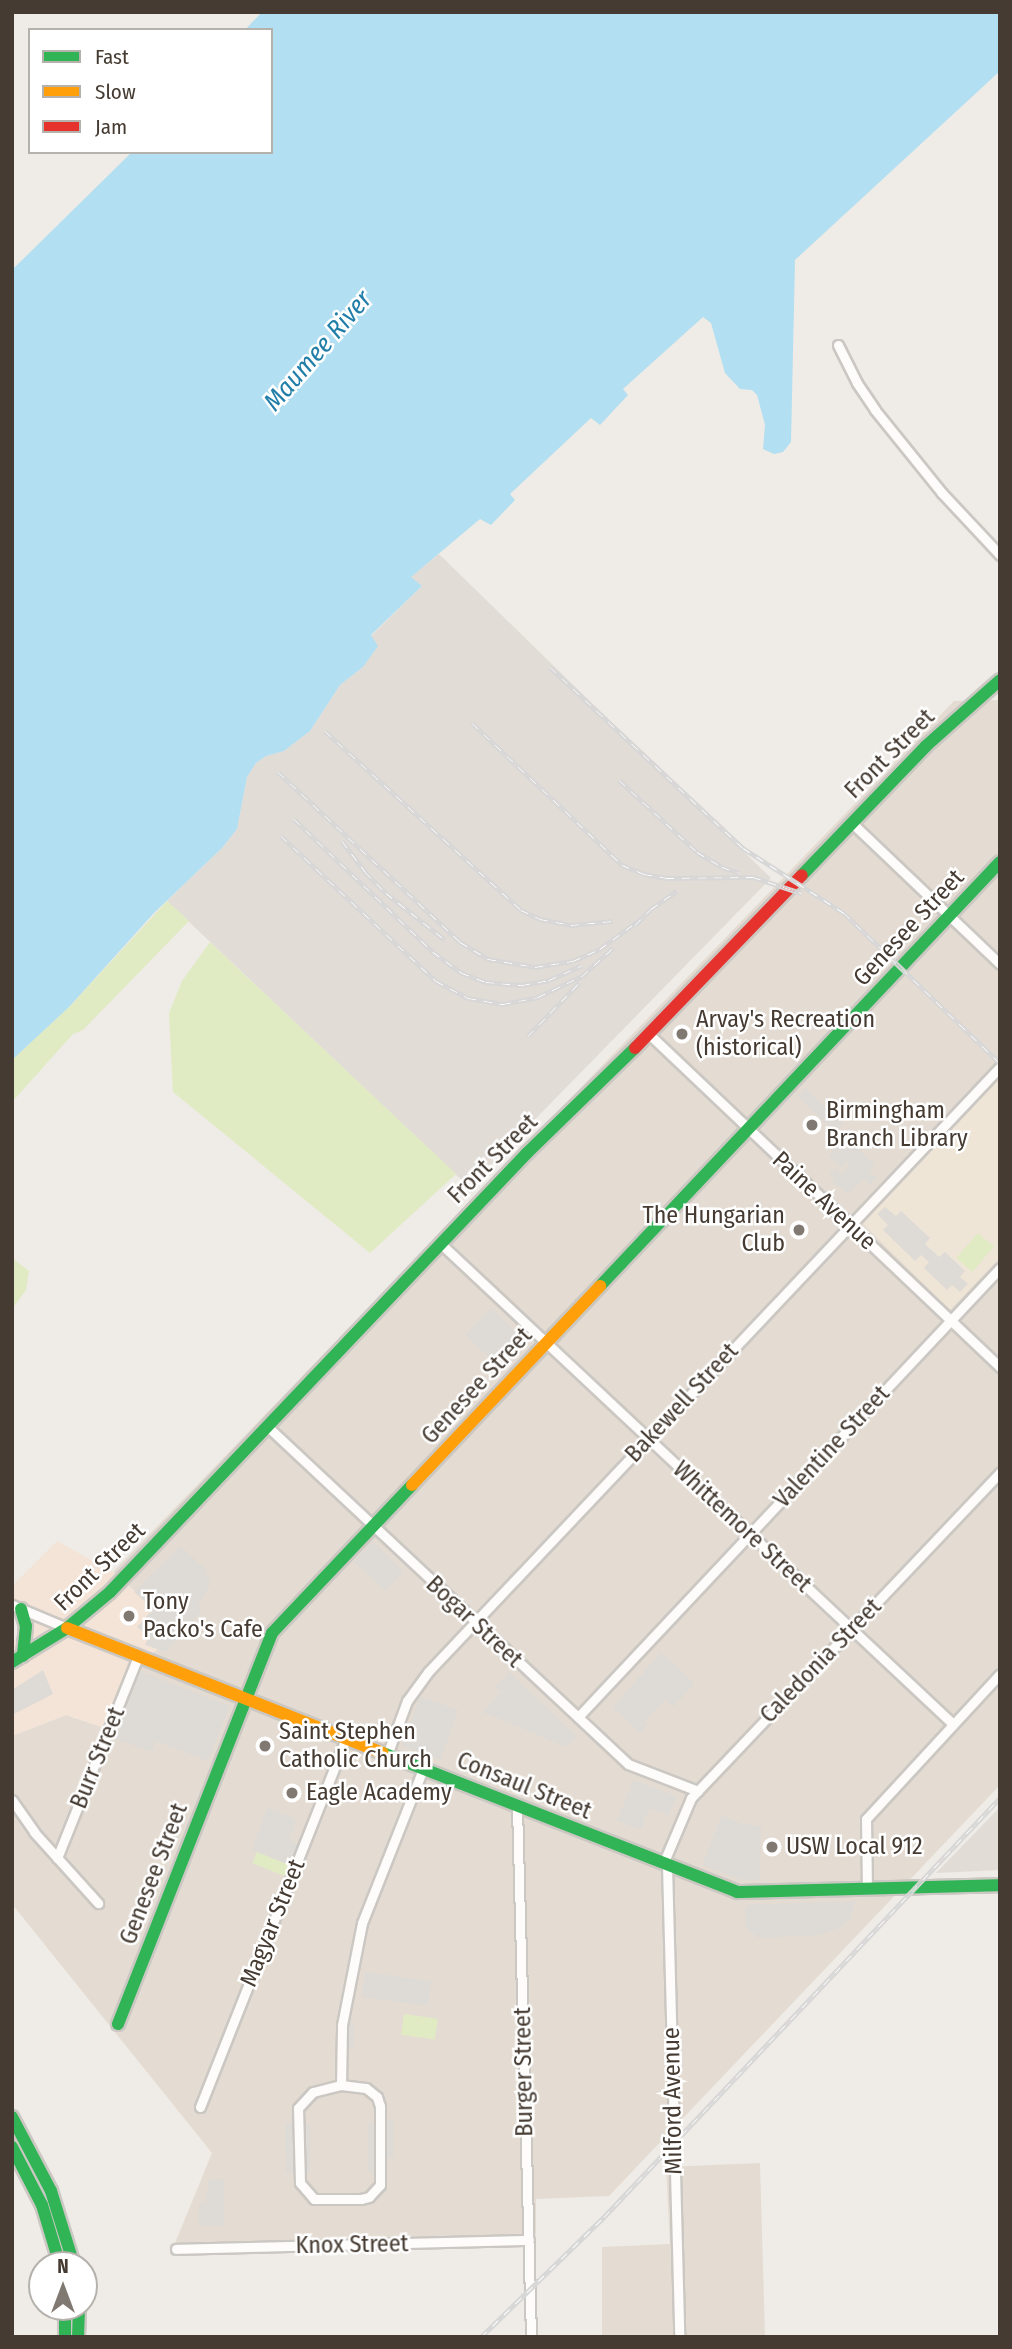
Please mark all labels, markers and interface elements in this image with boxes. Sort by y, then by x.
legend [28,28,273,154]
text: Fast [95,44,129,70]
text: Slow [95,79,136,105]
text: Jam [95,114,127,140]
water label: Maumee River [257,284,379,418]
street label: Front Street [839,703,941,805]
street label: Genesee Street [848,864,970,992]
place label: Arvay's Recreation (historical) [696,1006,875,1062]
marker: Arvay's Recreation (historical) [674,1026,690,1042]
place label: Birmingham Branch Library [826,1097,968,1153]
street label: Front Street [442,1108,544,1210]
marker: Birmingham Branch Library [804,1117,820,1133]
street label: Paine Avenue [766,1146,882,1256]
place label: The Hungarian Club [643,1202,785,1258]
marker: The Hungarian Club [791,1222,807,1238]
street label: Genesee Street [416,1322,538,1450]
street label: Bakewell Street [619,1337,745,1469]
street label: Valentine Street [768,1380,896,1514]
street label: Whittemore Street [667,1455,817,1599]
street label: Front Street [49,1517,151,1617]
street label: Bogar Street [420,1570,528,1674]
place label: Tony Packo's Cafe [143,1588,263,1644]
street label: Caledonia Street [754,1593,888,1729]
marker: Tony Packo's Cafe [121,1608,137,1624]
street label: Burr Street [65,1703,131,1813]
place label: Saint Stephen Catholic Church [279,1718,432,1774]
marker: Saint Stephen Catholic Church [257,1738,273,1754]
street label: Consaul Street [453,1746,595,1826]
place label: Eagle Academy [306,1779,452,1807]
marker: Eagle Academy [284,1785,300,1801]
street label: Genesee Street [114,1799,194,1949]
place label: USW Local 912 [786,1833,923,1861]
marker: USW Local 912 [764,1839,780,1855]
street label: Magyar Street [234,1855,312,1991]
street label: Burger Street [508,2007,540,2137]
street label: Milford Avenue [657,2027,689,2175]
street label: Knox Street [295,2230,409,2260]
north arrow [28,2251,98,2321]
text: N [57,2255,69,2278]

